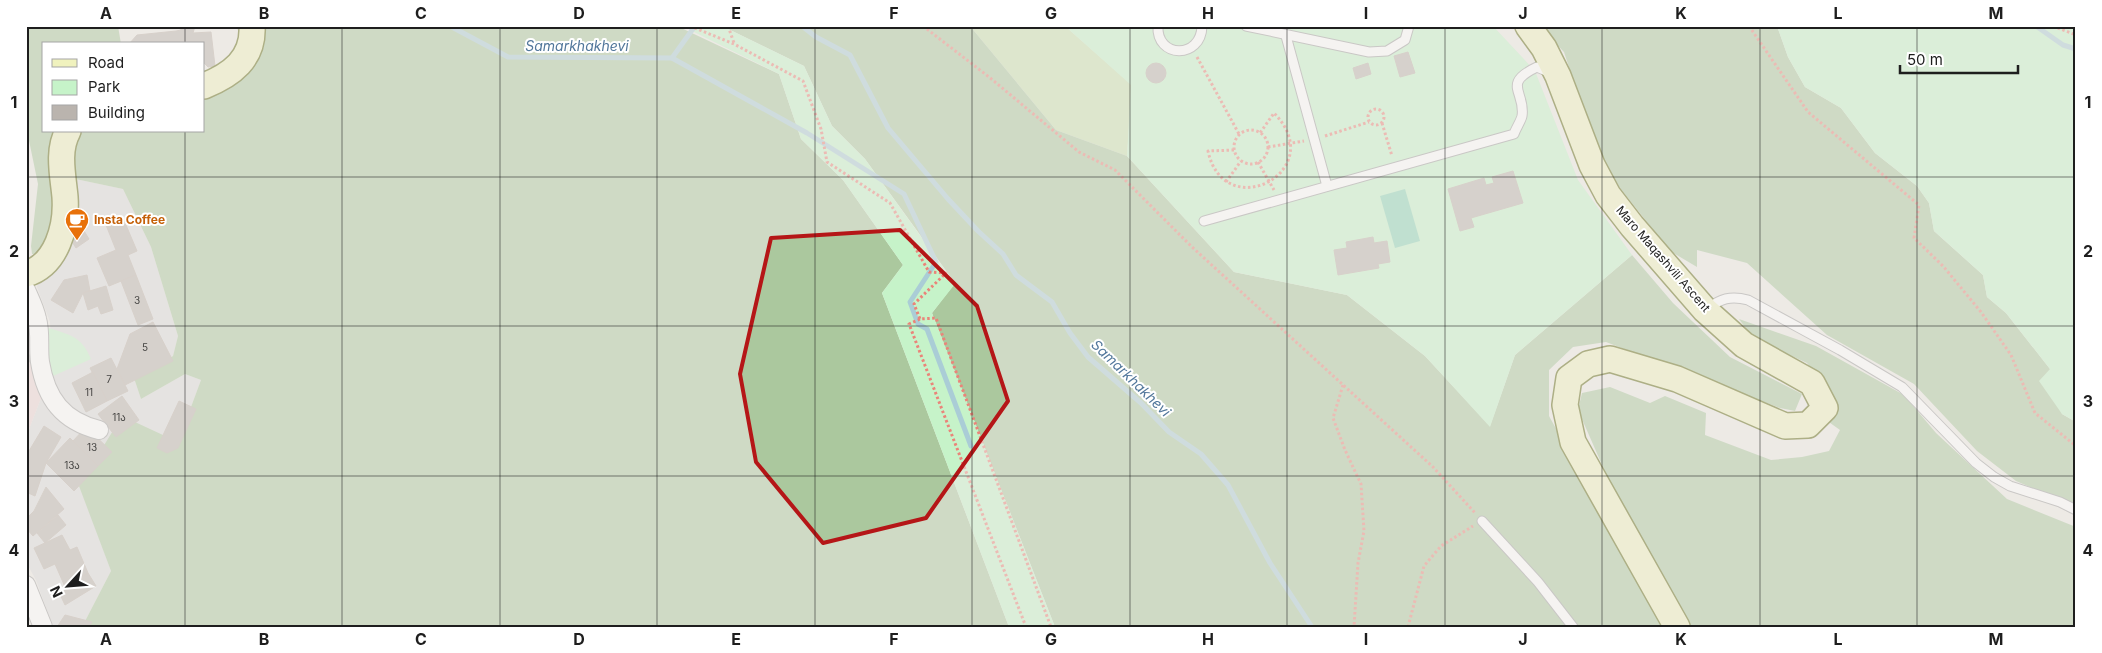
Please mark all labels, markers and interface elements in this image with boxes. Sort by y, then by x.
text: A [100,3,112,23]
text: B [259,3,269,23]
text: C [415,3,427,23]
text: D [573,3,585,23]
text: E [731,3,741,23]
text: F [889,3,899,23]
text: G [1045,3,1057,23]
text: H [1202,3,1214,23]
text: I [1364,3,1368,23]
text: J [1518,3,1528,23]
text: K [1675,3,1687,23]
text: L [1833,3,1843,23]
text: M [1989,3,2003,23]
water label: Samarkhakhevi [525,37,629,54]
legend [42,42,205,132]
scale bar [1900,42,2017,74]
text: 50 m [1907,50,1943,69]
text: Road [88,53,124,72]
text: Park [88,77,121,96]
text: 1 [11,92,17,112]
text: 1 [2085,92,2091,112]
text: Building [88,103,145,122]
street label: Maro Maqashvili Ascent [1613,203,1714,315]
cafe icon: Insta Coffee [64,207,90,241]
place label: Insta Coffee [94,212,165,227]
text: 2 [9,241,19,261]
text: 2 [2083,241,2093,261]
house number: 3 [134,294,140,306]
water label: Samarkhakhevi [1088,336,1175,420]
house number: 5 [142,341,148,353]
house number: 7 [106,373,112,385]
house number: 11 [85,386,93,398]
text: 3 [9,391,19,411]
text: 3 [2083,391,2093,411]
house number: 11ა [112,411,126,423]
house number: 13 [87,441,97,453]
house number: 13ა [64,459,80,471]
text: 4 [9,540,20,560]
text: 4 [2083,540,2094,560]
north arrow [42,560,92,610]
text: N [46,583,66,600]
text: A [100,629,112,649]
text: B [259,629,269,649]
text: C [415,629,427,649]
text: D [573,629,585,649]
text: E [731,629,741,649]
text: F [889,629,899,649]
text: G [1045,629,1057,649]
text: H [1202,629,1214,649]
text: I [1364,629,1368,649]
text: J [1518,629,1528,649]
text: K [1675,629,1687,649]
text: L [1833,629,1843,649]
text: M [1989,629,2003,649]

